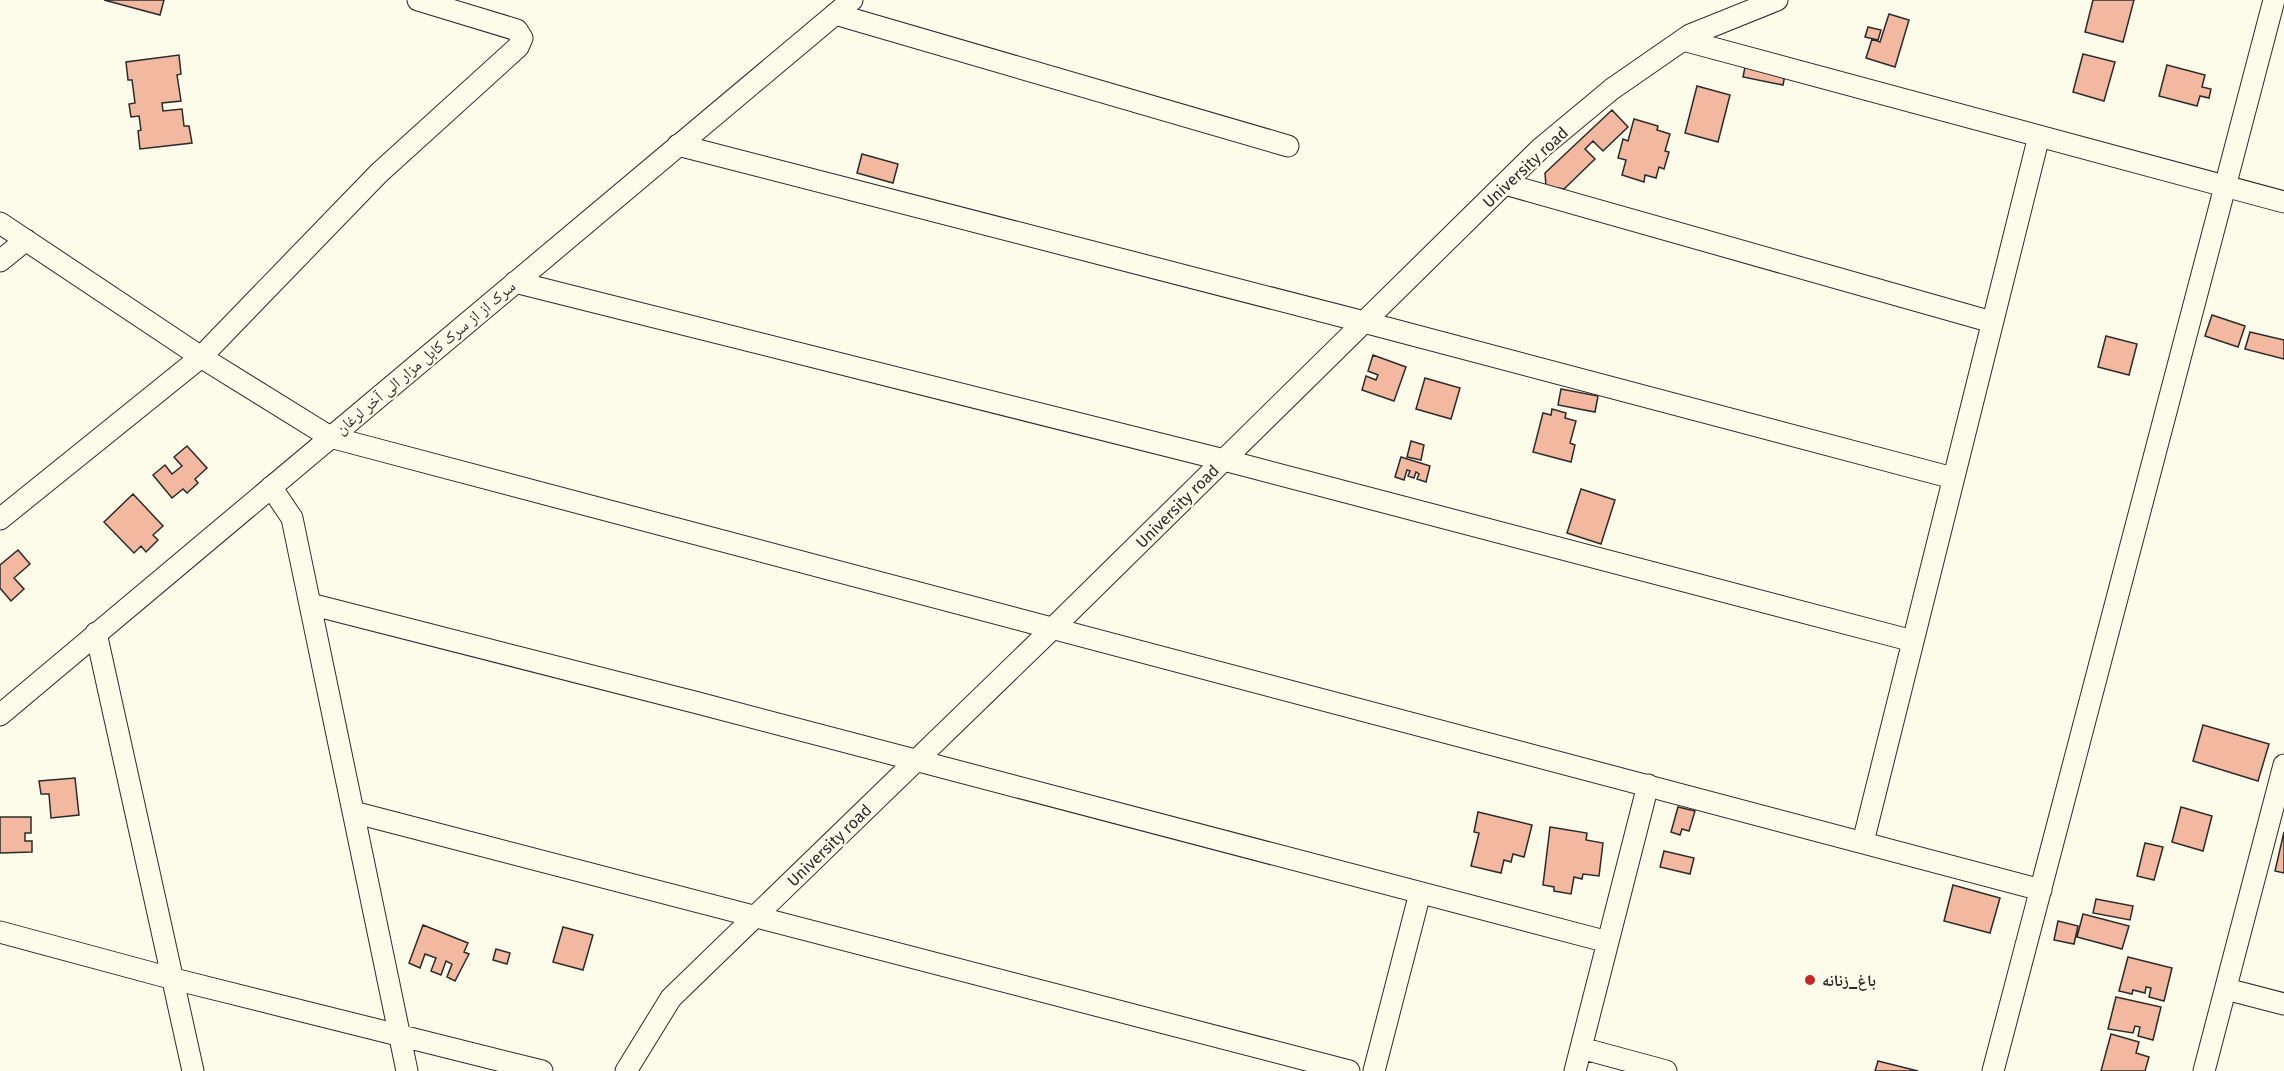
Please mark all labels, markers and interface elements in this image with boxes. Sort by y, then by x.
street label: University road [1479,123,1572,212]
street label: سرک از از سرک کابل مزار الی آخر لرغان [331,276,520,439]
street label: University road [1132,461,1223,552]
street label: University road [783,800,875,890]
place label: باغ_زنانه [1822,971,1876,991]
marker: باغ_زنانه [1803,973,1817,987]

